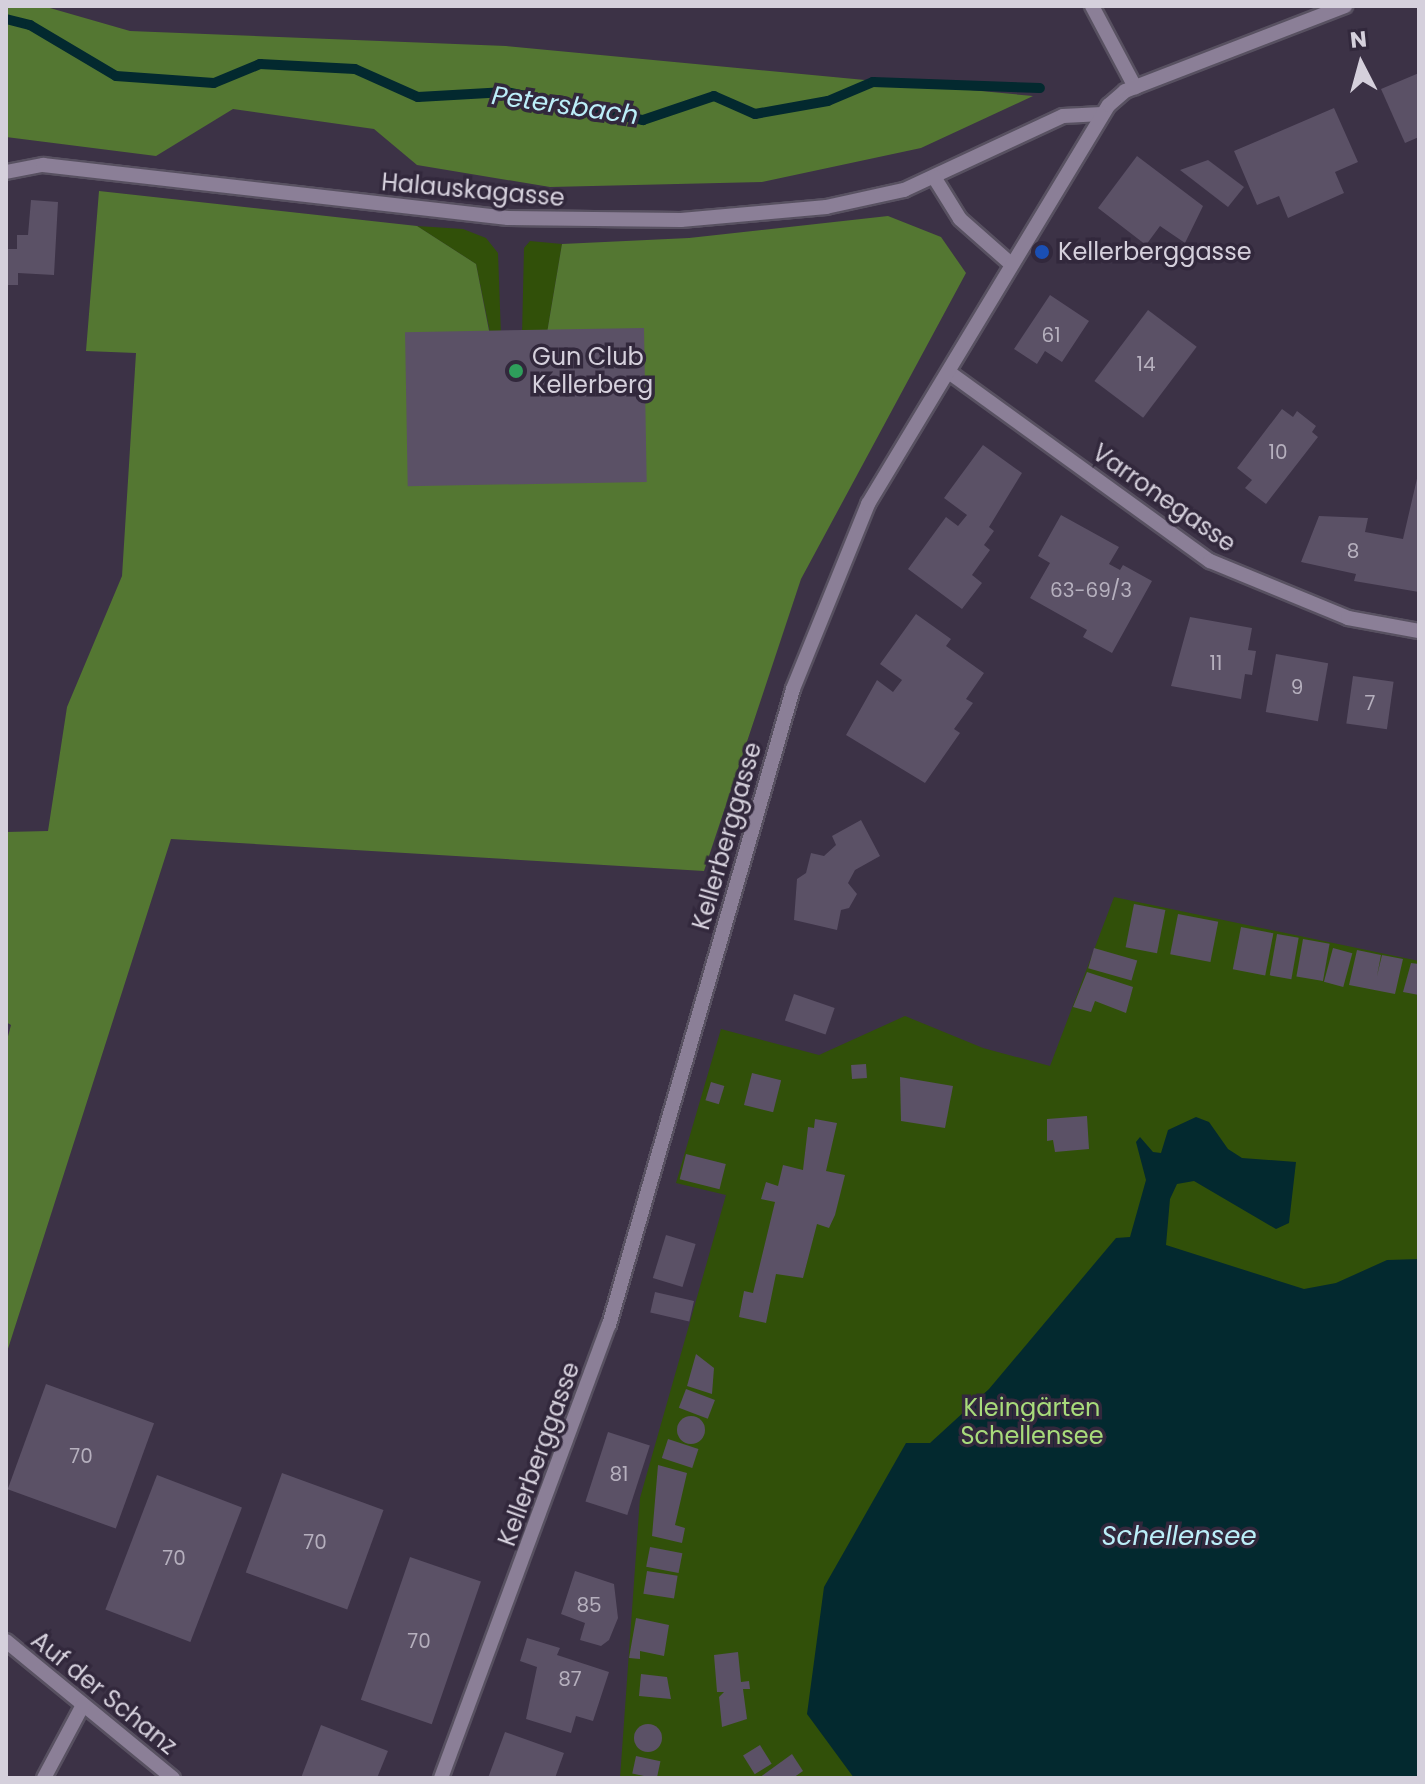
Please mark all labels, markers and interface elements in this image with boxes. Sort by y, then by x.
text: N [1349,23,1368,56]
north arrow [1321,24,1401,104]
water label: Petersbach [490,80,640,132]
street label: Halauskagasse [380,168,566,212]
place label: Kellerberggasse [1058,238,1252,266]
marker: Kellerberggasse [1033,243,1051,261]
house number: 61 [1041,323,1061,347]
place label: Gun Club Kellerberg [532,343,653,399]
house number: 14 [1137,352,1155,376]
marker: Gun Club Kellerberg [507,362,525,380]
street label: Varronegasse [1087,438,1241,558]
house number: 10 [1269,440,1287,464]
house number: 8 [1347,539,1359,563]
house number: 63-69/3 [1050,578,1132,602]
house number: 11 [1210,651,1222,675]
house number: 9 [1291,675,1303,699]
house number: 7 [1365,691,1375,715]
street label: Kellerberggasse [686,739,768,933]
street label: Kellerberggasse [492,1358,586,1550]
park label: Kleingärten Schellensee [960,1394,1104,1450]
house number: 70 [69,1444,93,1468]
house number: 81 [609,1462,629,1486]
water label: Schellensee [1101,1521,1257,1553]
house number: 70 [303,1530,327,1554]
house number: 70 [162,1546,186,1570]
house number: 85 [576,1593,602,1617]
street label: Auf der Schanz [25,1626,183,1760]
house number: 70 [407,1629,431,1653]
house number: 87 [558,1667,582,1691]

